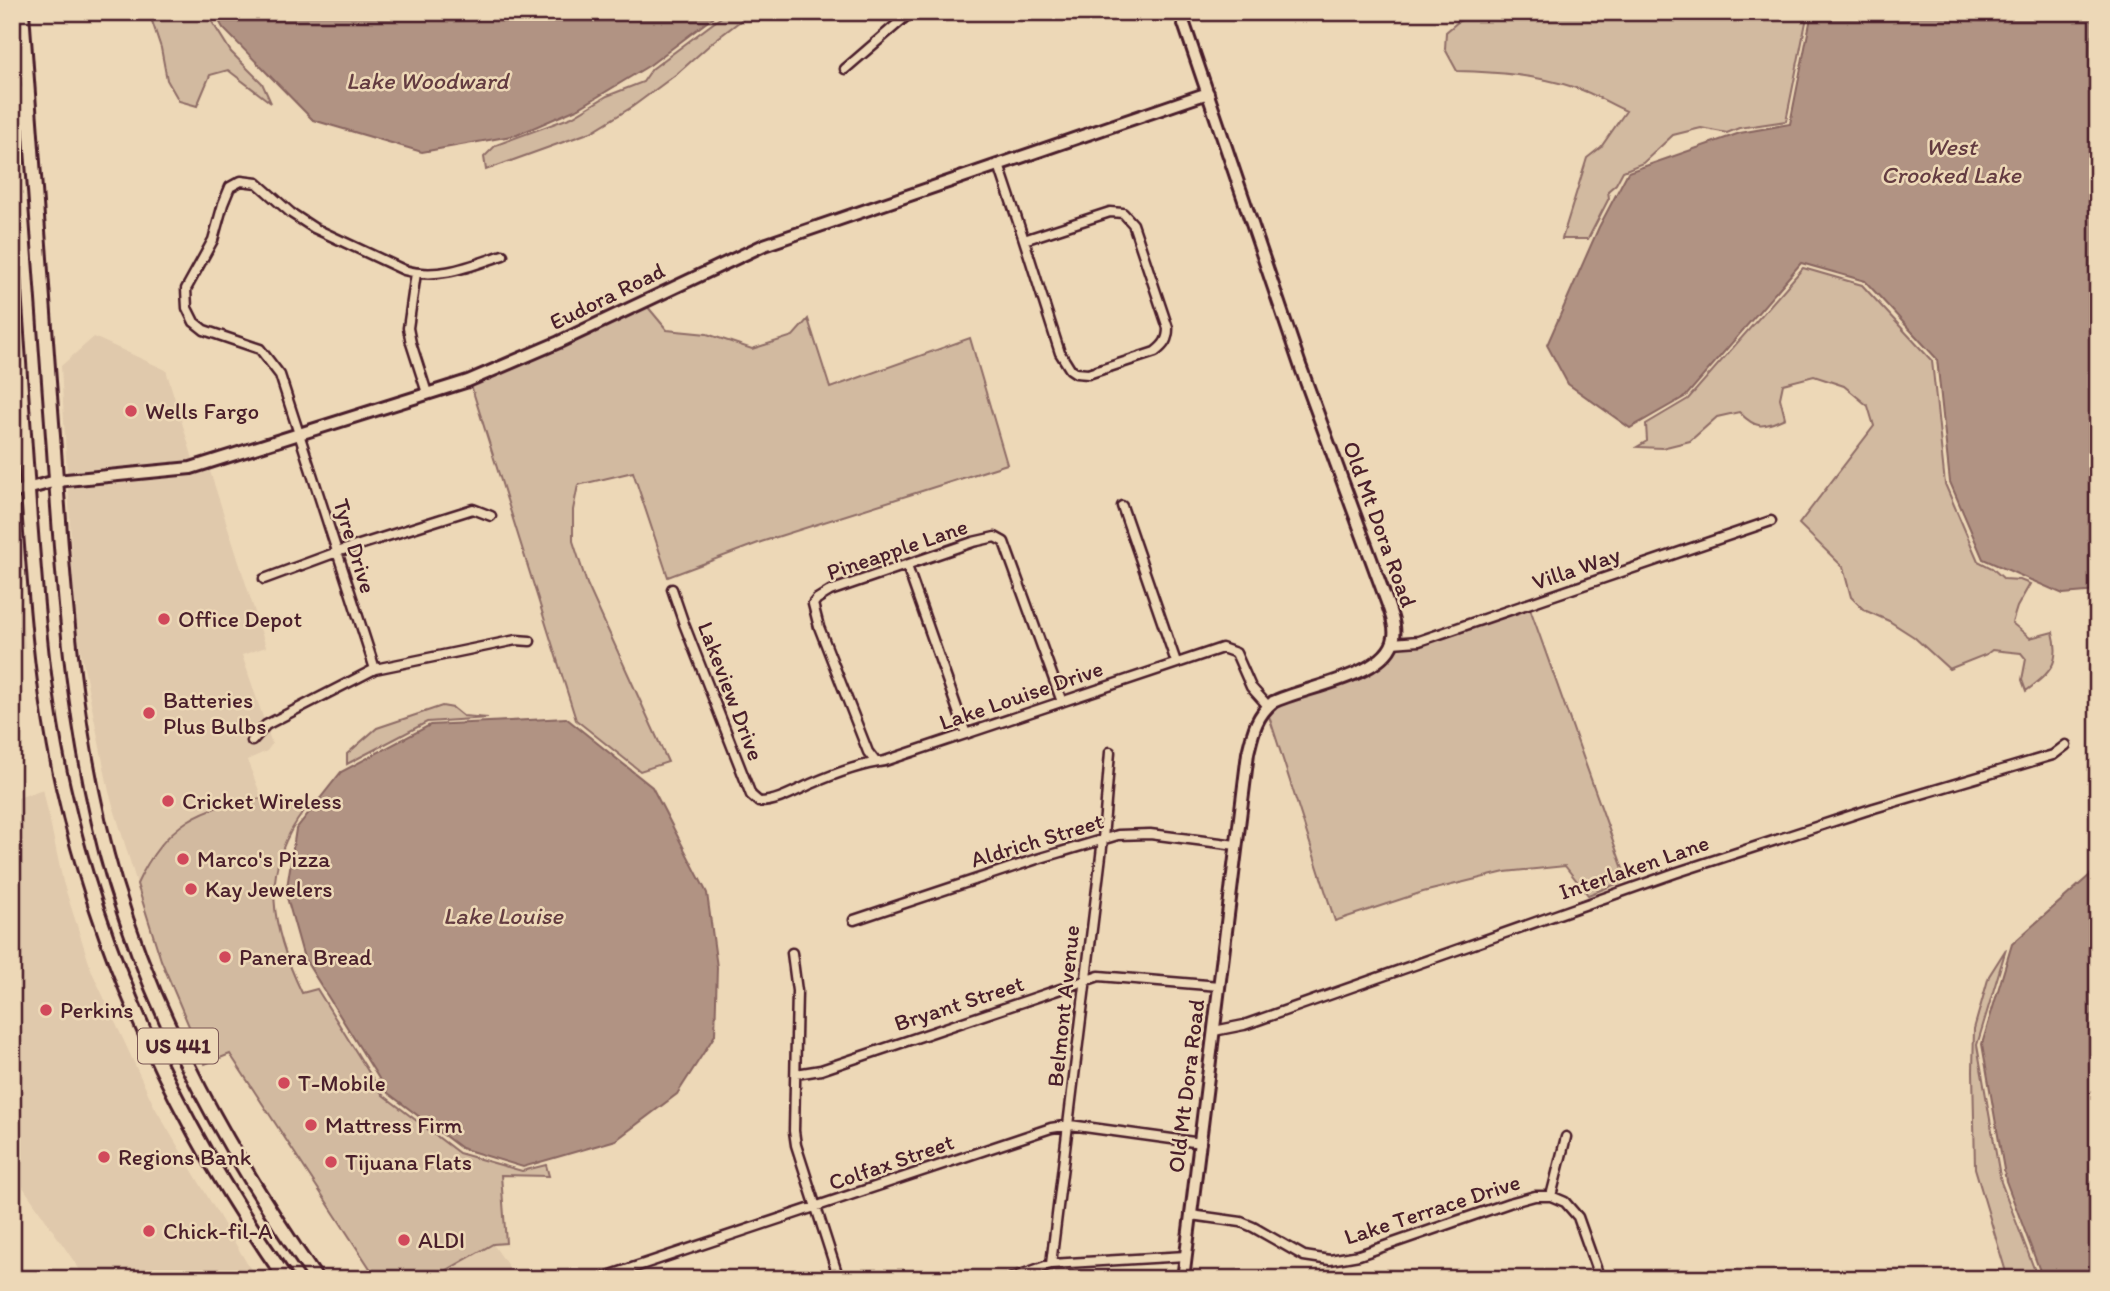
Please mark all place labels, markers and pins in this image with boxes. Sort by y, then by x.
place label: Wells Fargo [145,397,259,425]
marker: Wells Fargo [123,403,139,419]
place label: Office Depot [178,605,302,633]
marker: Office Depot [156,611,172,627]
place label: Batteries Plus Bulbs [163,686,267,740]
marker: Batteries Plus Bulbs [141,705,157,721]
place label: Cricket Wireless [182,787,342,815]
marker: Cricket Wireless [160,793,176,809]
place label: Marco's Pizza [197,845,330,873]
marker: Marco's Pizza [175,851,191,867]
place label: Kay Jewelers [205,875,333,903]
marker: Kay Jewelers [183,881,199,897]
place label: Panera Bread [239,943,372,971]
marker: Panera Bread [217,949,233,965]
place label: Perkins [60,996,133,1024]
marker: Perkins [38,1002,54,1018]
place label: T-Mobile [298,1069,386,1097]
marker: T-Mobile [276,1075,292,1091]
place label: Mattress Firm [325,1111,463,1139]
marker: Mattress Firm [303,1117,319,1133]
place label: Regions Bank [118,1143,252,1171]
place label: Tijuana Flats [345,1148,472,1176]
marker: Regions Bank [96,1149,112,1165]
marker: Tijuana Flats [323,1154,339,1170]
place label: Chick-fil-A [163,1217,273,1245]
marker: Chick-fil-A [141,1223,157,1239]
place label: ALDI [418,1226,465,1254]
marker: ALDI [396,1232,412,1248]

